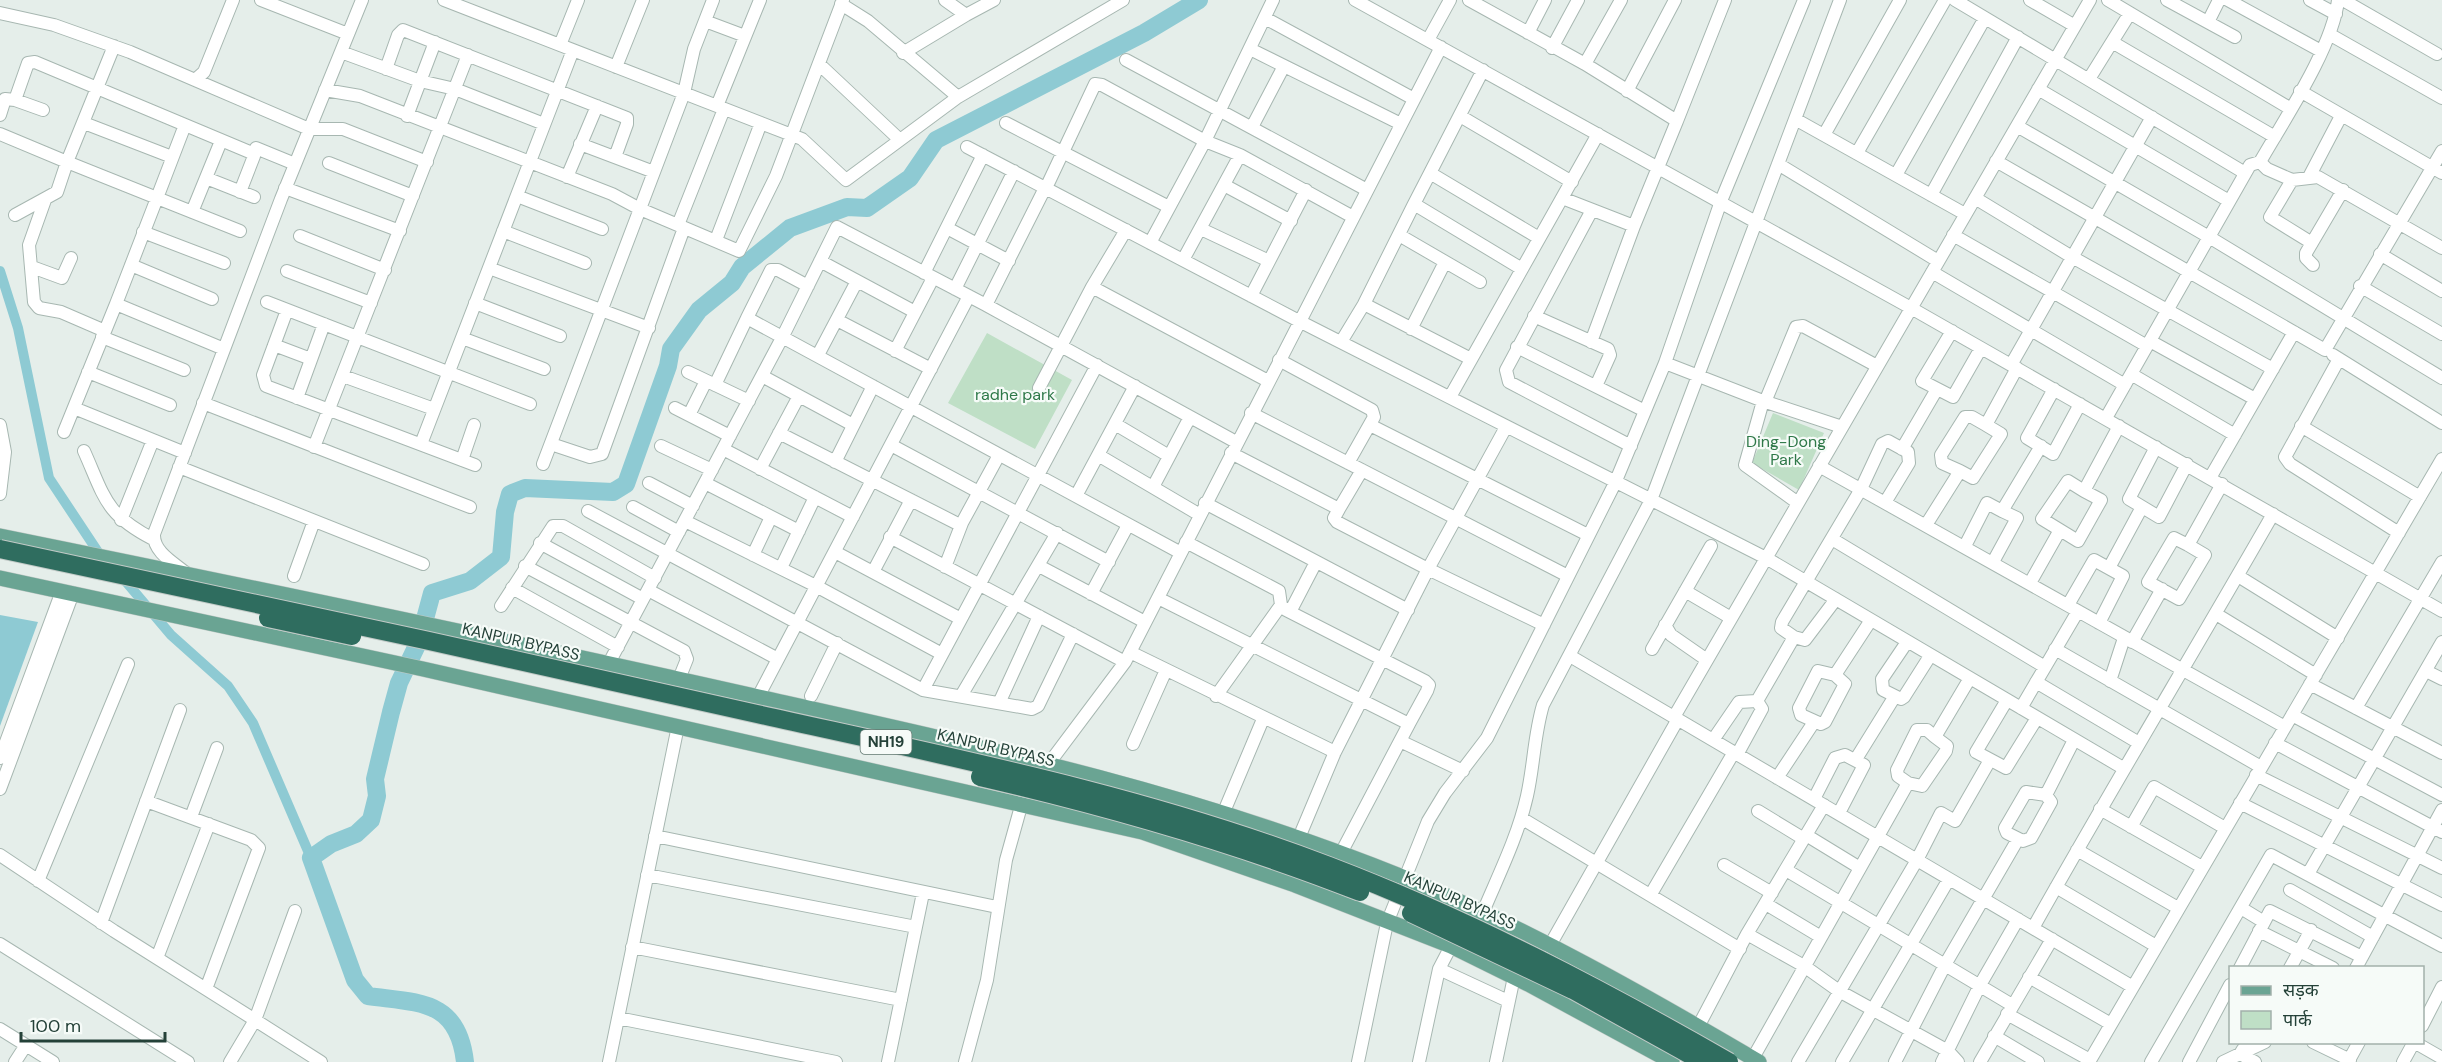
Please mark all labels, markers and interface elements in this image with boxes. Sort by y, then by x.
park label: radhe park [975,384,1055,405]
park label: Ding-Dong Park [1746,431,1826,470]
street label: KANPUR BYPASS [460,618,582,665]
street label: KANPUR BYPASS [935,724,1057,771]
road number: NH19 [860,730,912,754]
street label: KANPUR BYPASS [1401,866,1519,934]
legend [2229,966,2424,1044]
text: सड़क [2283,978,2320,1002]
scale bar [21,1005,165,1043]
text: पार्क [2283,1008,2313,1032]
text: 100 m [30,1014,81,1038]

